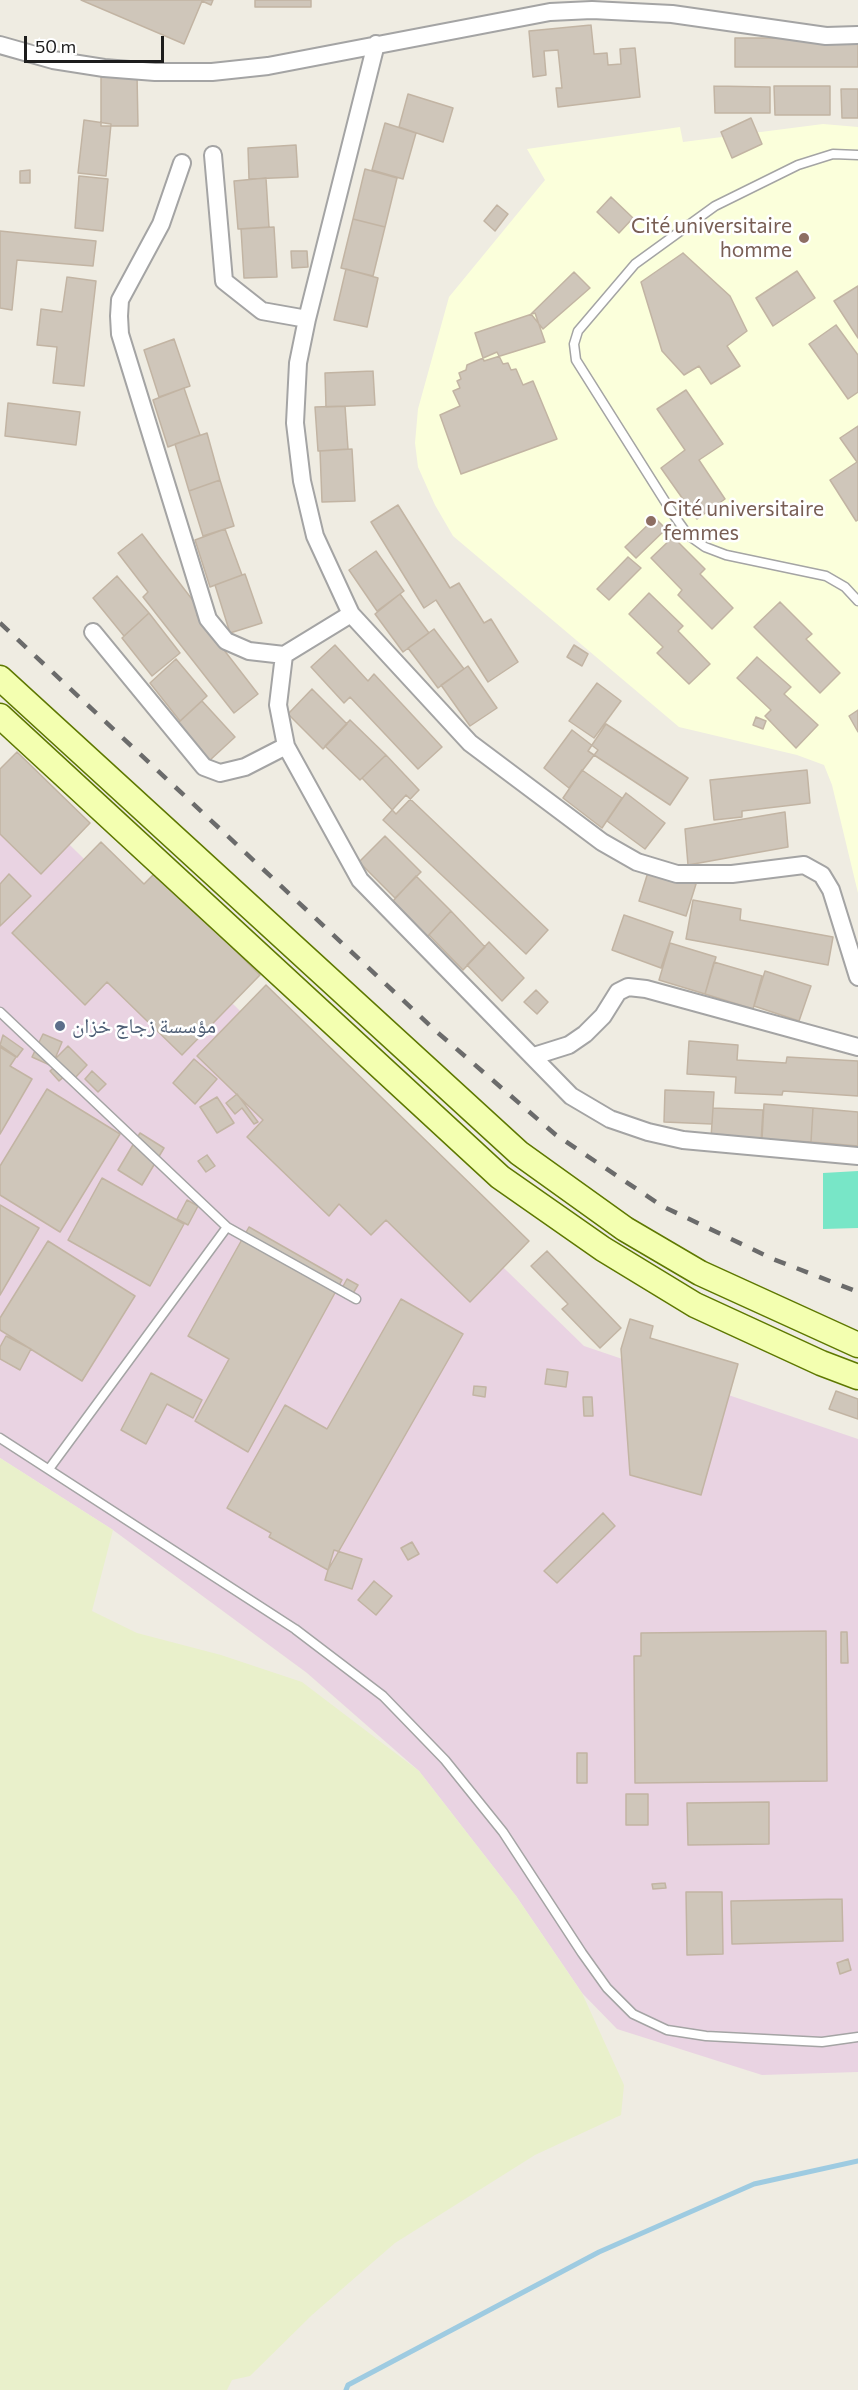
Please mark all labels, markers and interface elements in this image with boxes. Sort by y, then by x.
scale bar [27,24,166,62]
text: 50 m [35,35,76,57]
place label: Cité universitaire homme [631,213,792,263]
marker: Cité universitaire homme [797,231,811,245]
place label: Cité universitaire femmes [663,496,824,546]
marker: Cité universitaire femmes [644,514,658,528]
place label: مؤسسة زجاج خزان [72,1013,216,1039]
marker: مؤسسة زجاج خزان [53,1019,67,1033]

